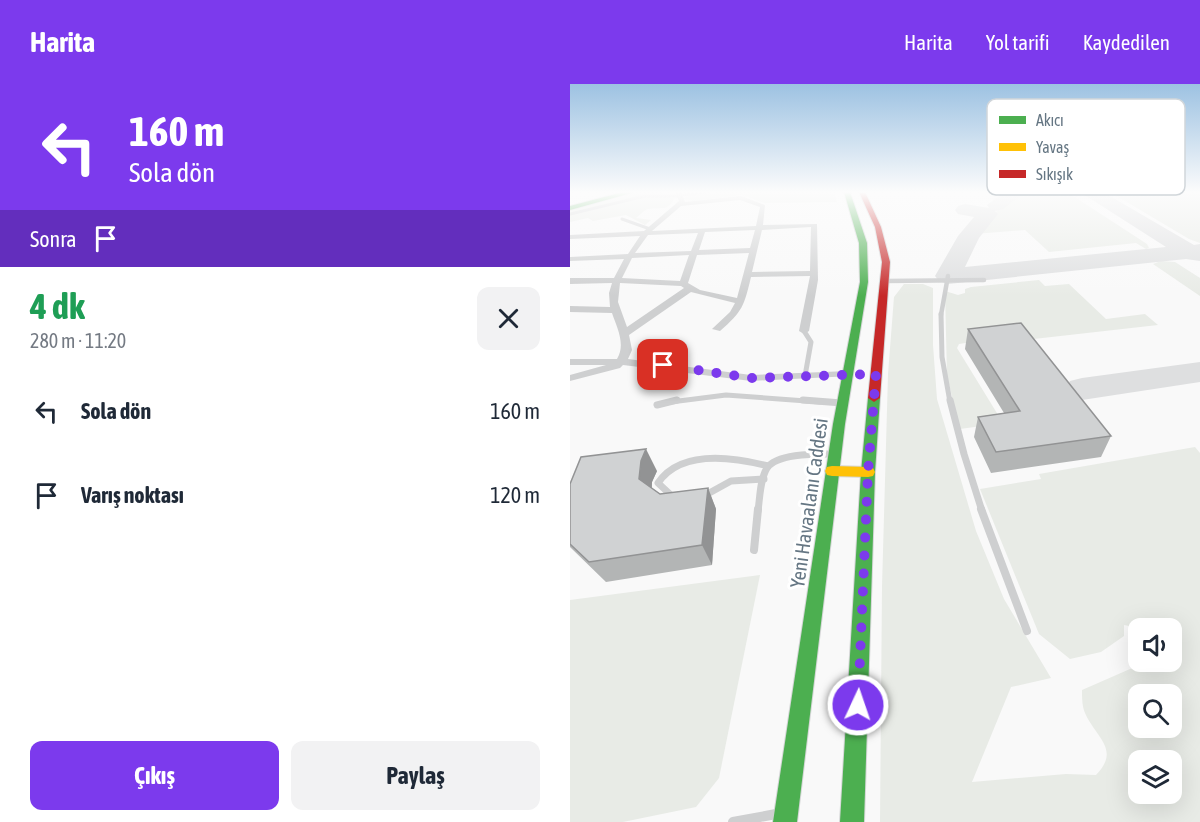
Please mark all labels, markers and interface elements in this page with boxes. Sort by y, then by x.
text: Harita [30,26,95,58]
text: Harita [904,30,953,54]
text: Yol tarifi [986,30,1050,54]
text: Kaydedilen [1083,30,1170,54]
legend [987,99,1185,195]
text: 160 m [129,107,224,155]
icon: left [30,108,108,186]
text: Akıcı [1036,111,1064,129]
text: Yavaş [1036,138,1069,157]
text: Sola dön [129,157,215,188]
text: Sıkışık [1036,165,1073,184]
icon: arrive [89,222,122,255]
text: Sonra [30,226,77,252]
text: 4 dk [30,285,85,327]
button: close [477,287,540,350]
text: 280 m · 11:20 [30,329,126,352]
pin [637,339,688,390]
icon: arrive [646,348,679,381]
icon: left [30,395,63,428]
text: Sola dön [81,398,151,424]
text: 160 m [490,398,540,424]
street label: Yeni Havaalanı Caddesi [785,417,832,589]
icon: arrive [30,479,63,512]
text: Varış noktası [81,482,184,508]
text: 120 m [490,482,540,508]
map controls [1128,618,1182,804]
button: sound [1128,618,1182,672]
position arrow [826,673,890,737]
button: search [1128,684,1182,738]
button: Çıkış [30,741,279,810]
button: Paylaş [291,741,540,810]
button: layers [1128,750,1182,804]

